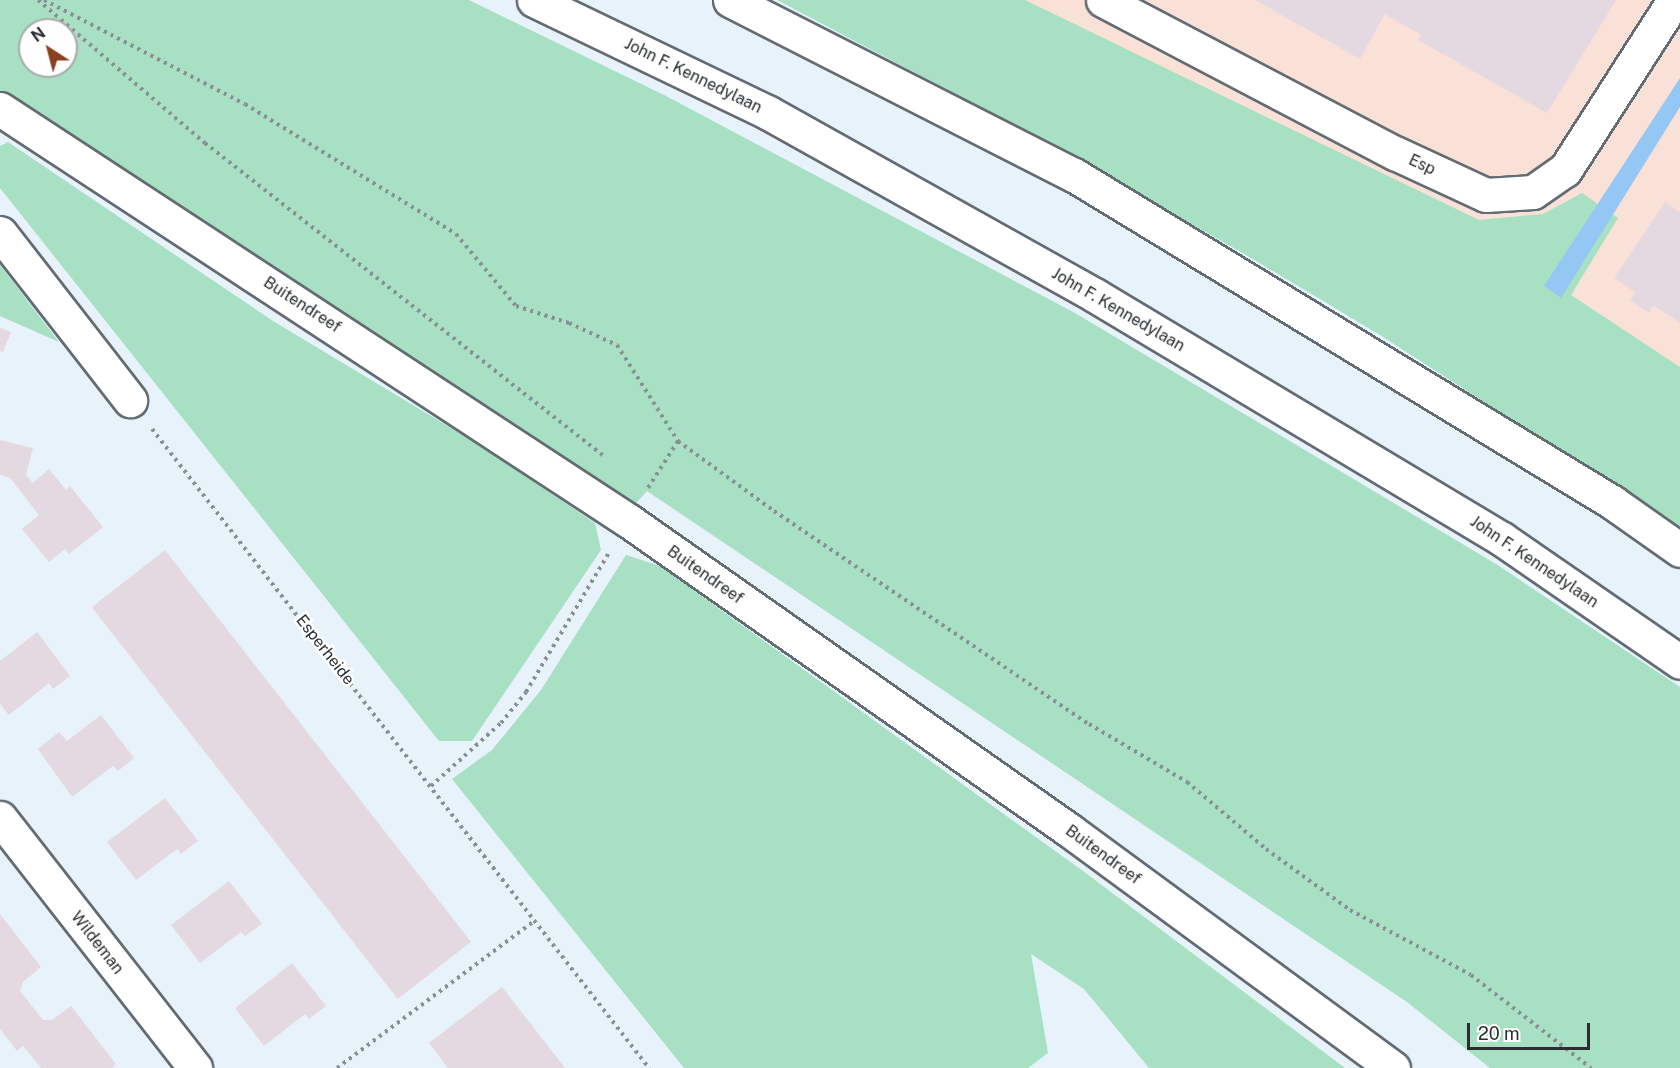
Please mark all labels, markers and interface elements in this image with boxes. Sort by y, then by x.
north arrow [18,18,78,78]
text: N [28,23,49,46]
street label: John F. Kennedylaan [621,34,765,118]
street label: Esp [1406,151,1438,179]
street label: John F. Kennedylaan [1048,264,1188,356]
street label: Buitendreef [260,273,344,337]
street label: John F. Kennedylaan [1466,512,1602,612]
street label: Buitendreef [663,542,747,608]
street label: Esperheide [292,611,358,689]
street label: Buitendreef [1062,821,1144,889]
street label: Wildeman [67,908,127,978]
scale bar [1470,1011,1593,1049]
text: 20 m [1478,1023,1520,1044]

